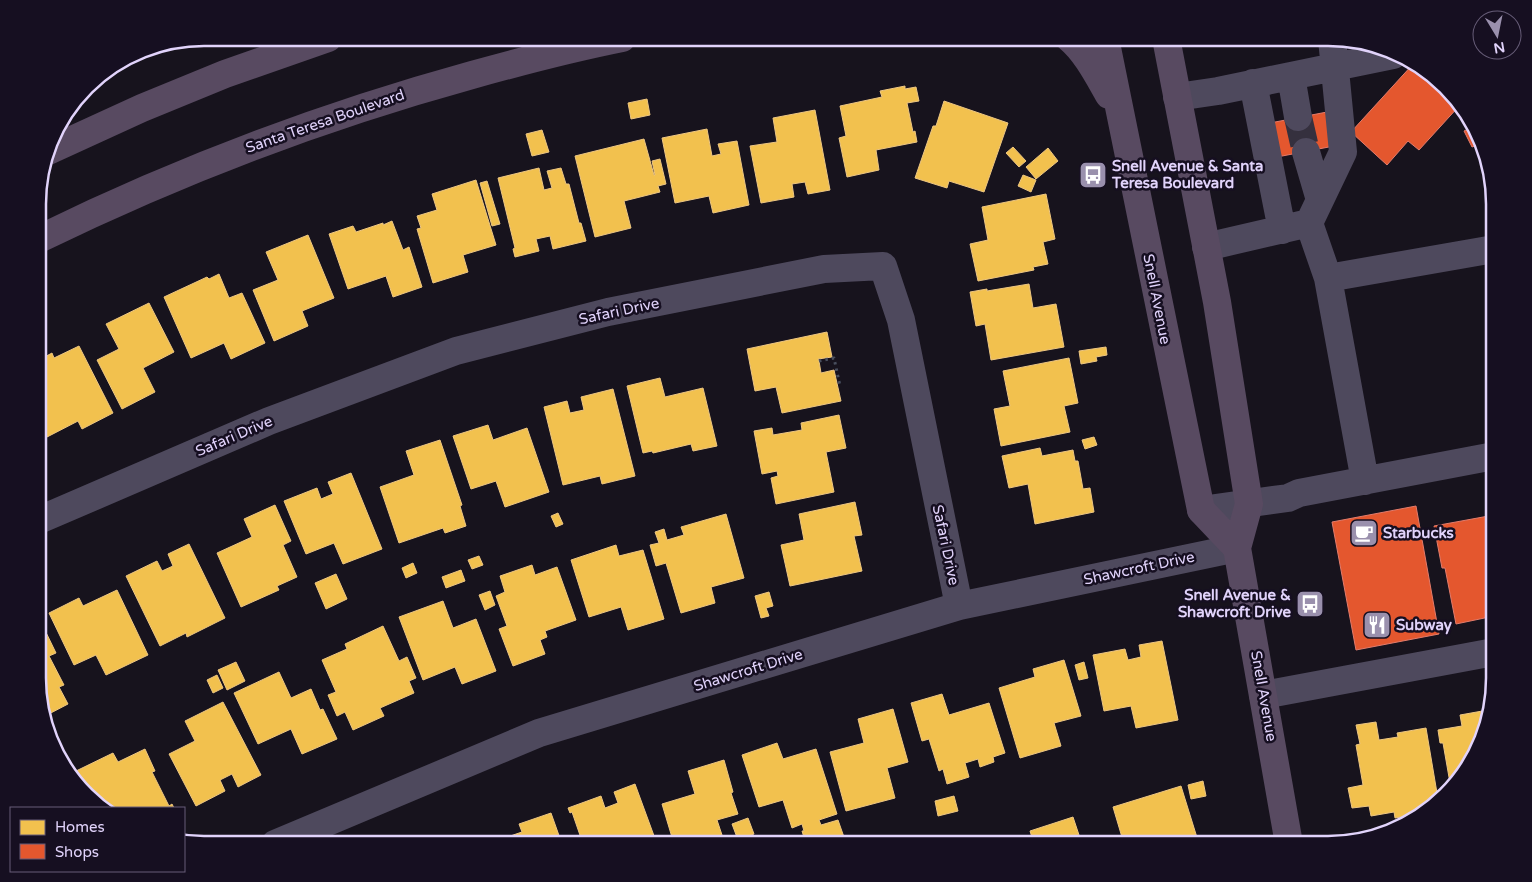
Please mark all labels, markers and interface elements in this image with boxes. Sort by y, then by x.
north arrow [1472,10,1522,60]
text: N [1492,38,1506,57]
street label: Santa Teresa Boulevard [243,85,407,157]
place label: Snell Avenue & Santa Teresa Boulevard [1111,157,1263,192]
bus stop icon: Snell Avenue & Santa Teresa Boulevard [1078,160,1108,190]
street label: Snell Avenue [1139,252,1175,346]
street label: Safari Drive [577,294,661,328]
street label: Safari Drive [193,412,275,460]
street label: Safari Drive [929,503,963,587]
cafe icon: Starbucks [1349,518,1379,548]
place label: Starbucks [1383,524,1454,542]
street label: Shawcroft Drive [1082,547,1196,589]
place label: Snell Avenue & Shawcroft Drive [1178,586,1292,621]
bus stop icon: Snell Avenue & Shawcroft Drive [1295,589,1325,619]
restaurant icon: Subway [1362,610,1392,640]
place label: Subway [1396,616,1452,635]
street label: Shawcroft Drive [691,645,805,695]
street label: Snell Avenue [1247,649,1281,743]
legend [10,807,185,872]
text: Homes [55,818,105,836]
text: Shops [55,843,99,861]

